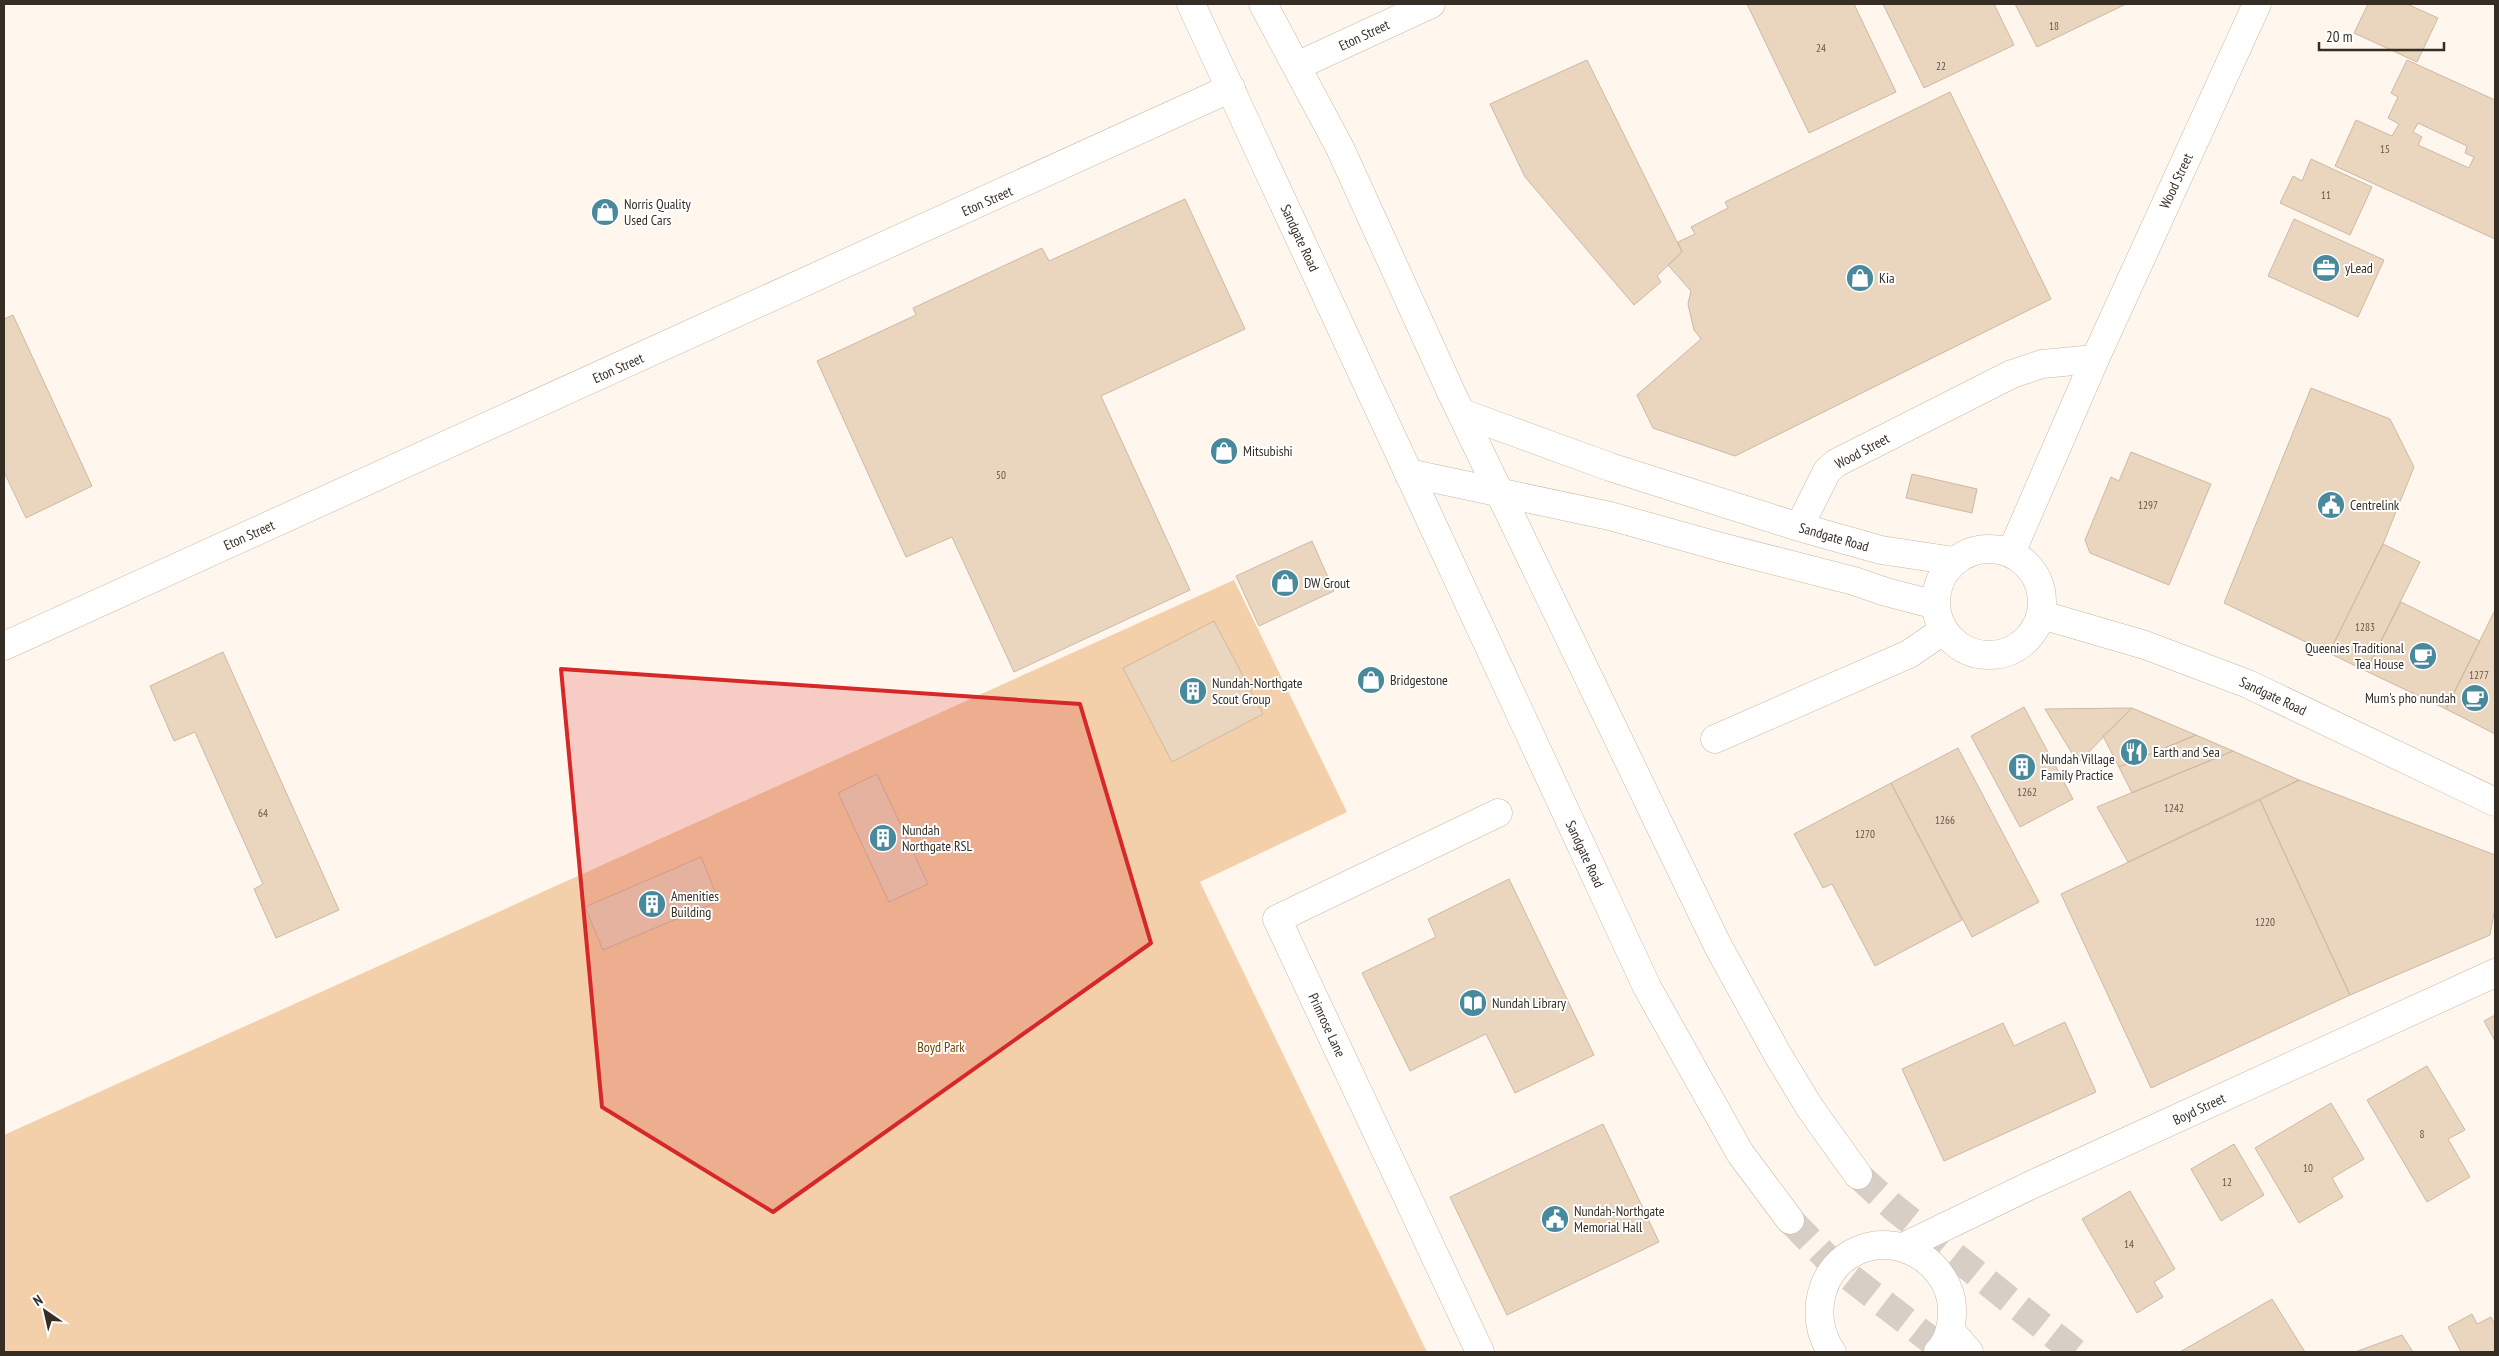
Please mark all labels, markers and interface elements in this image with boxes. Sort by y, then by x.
street label: Eton Street [1336,15,1392,55]
house number: 18 [2049,19,2059,33]
scale bar [2319,20,2444,52]
text: 20 m [2326,27,2352,46]
house number: 24 [1816,41,1826,55]
house number: 22 [1936,59,1946,73]
house number: 15 [2380,142,2390,156]
street label: Wood Street [2155,150,2197,212]
street label: Eton Street [959,182,1015,220]
house number: 11 [2321,188,2331,202]
place label: Norris Quality Used Cars [624,195,691,229]
shop icon: Norris Quality Used Cars [590,197,620,227]
street label: Sandgate Road [1277,202,1323,274]
office icon: yLead [2311,253,2341,283]
place label: yLead [2345,259,2373,277]
shop icon: Kia [1845,263,1875,293]
place label: Kia [1879,269,1895,287]
street label: Eton Street [590,349,646,387]
street label: Wood Street [1832,429,1892,473]
shop icon: Mitsubishi [1209,436,1239,466]
place label: Mitsubishi [1243,442,1293,460]
house number: 50 [996,468,1006,482]
public building icon: Centrelink [2316,490,2346,520]
place label: Centrelink [2350,496,2400,514]
house number: 1297 [2138,498,2158,512]
street label: Eton Street [221,516,277,554]
street label: Sandgate Road [1797,518,1871,556]
shop icon: DW Grout [1270,568,1300,598]
place label: DW Grout [1304,574,1350,592]
house number: 1283 [2355,620,2375,634]
place label: Queenies Traditional Tea House [2305,639,2405,673]
cafe icon: Queenies Traditional Tea House [2408,641,2438,671]
shop icon: Bridgestone [1356,665,1386,695]
house number: 1277 [2469,668,2489,682]
place label: Bridgestone [1390,671,1448,689]
street label: Sandgate Road [2237,673,2309,719]
place label: Nundah-Northgate Scout Group [1212,674,1303,708]
building icon: Nundah-Northgate Scout Group [1178,676,1208,706]
cafe icon: Mum's pho nundah [2460,683,2490,713]
place label: Mum's pho nundah [2365,689,2456,707]
restaurant icon: Earth and Sea [2119,737,2149,767]
place label: Earth and Sea [2153,743,2220,761]
place label: Nundah Village Family Practice [2041,750,2115,784]
building icon: Nundah Village Family Practice [2007,752,2037,782]
house number: 1262 [2017,785,2037,799]
house number: 1242 [2164,801,2184,815]
house number: 64 [258,806,268,820]
house number: 1266 [1935,813,1955,827]
street label: Sandgate Road [1562,818,1608,890]
place label: Nundah Northgate RSL [902,821,973,855]
building icon: Nundah Northgate RSL [868,823,898,853]
house number: 1270 [1855,827,1875,841]
place label: Amenities Building [671,887,719,921]
building icon: Amenities Building [637,889,667,919]
house number: 1220 [2255,915,2275,929]
library icon: Nundah Library [1458,988,1488,1018]
street label: Primrose Lane [1304,990,1350,1060]
place label: Nundah Library [1492,994,1567,1012]
park label: Boyd Park [917,1038,965,1056]
street label: Boyd Street [2170,1089,2228,1129]
house number: 8 [2420,1127,2425,1141]
house number: 10 [2303,1161,2313,1175]
house number: 12 [2222,1175,2232,1189]
place label: Nundah-Northgate Memorial Hall [1574,1202,1665,1236]
public building icon: Nundah-Northgate Memorial Hall [1540,1204,1570,1234]
house number: 14 [2124,1237,2134,1251]
north arrow [20,1286,70,1336]
text: N [30,1291,46,1310]

